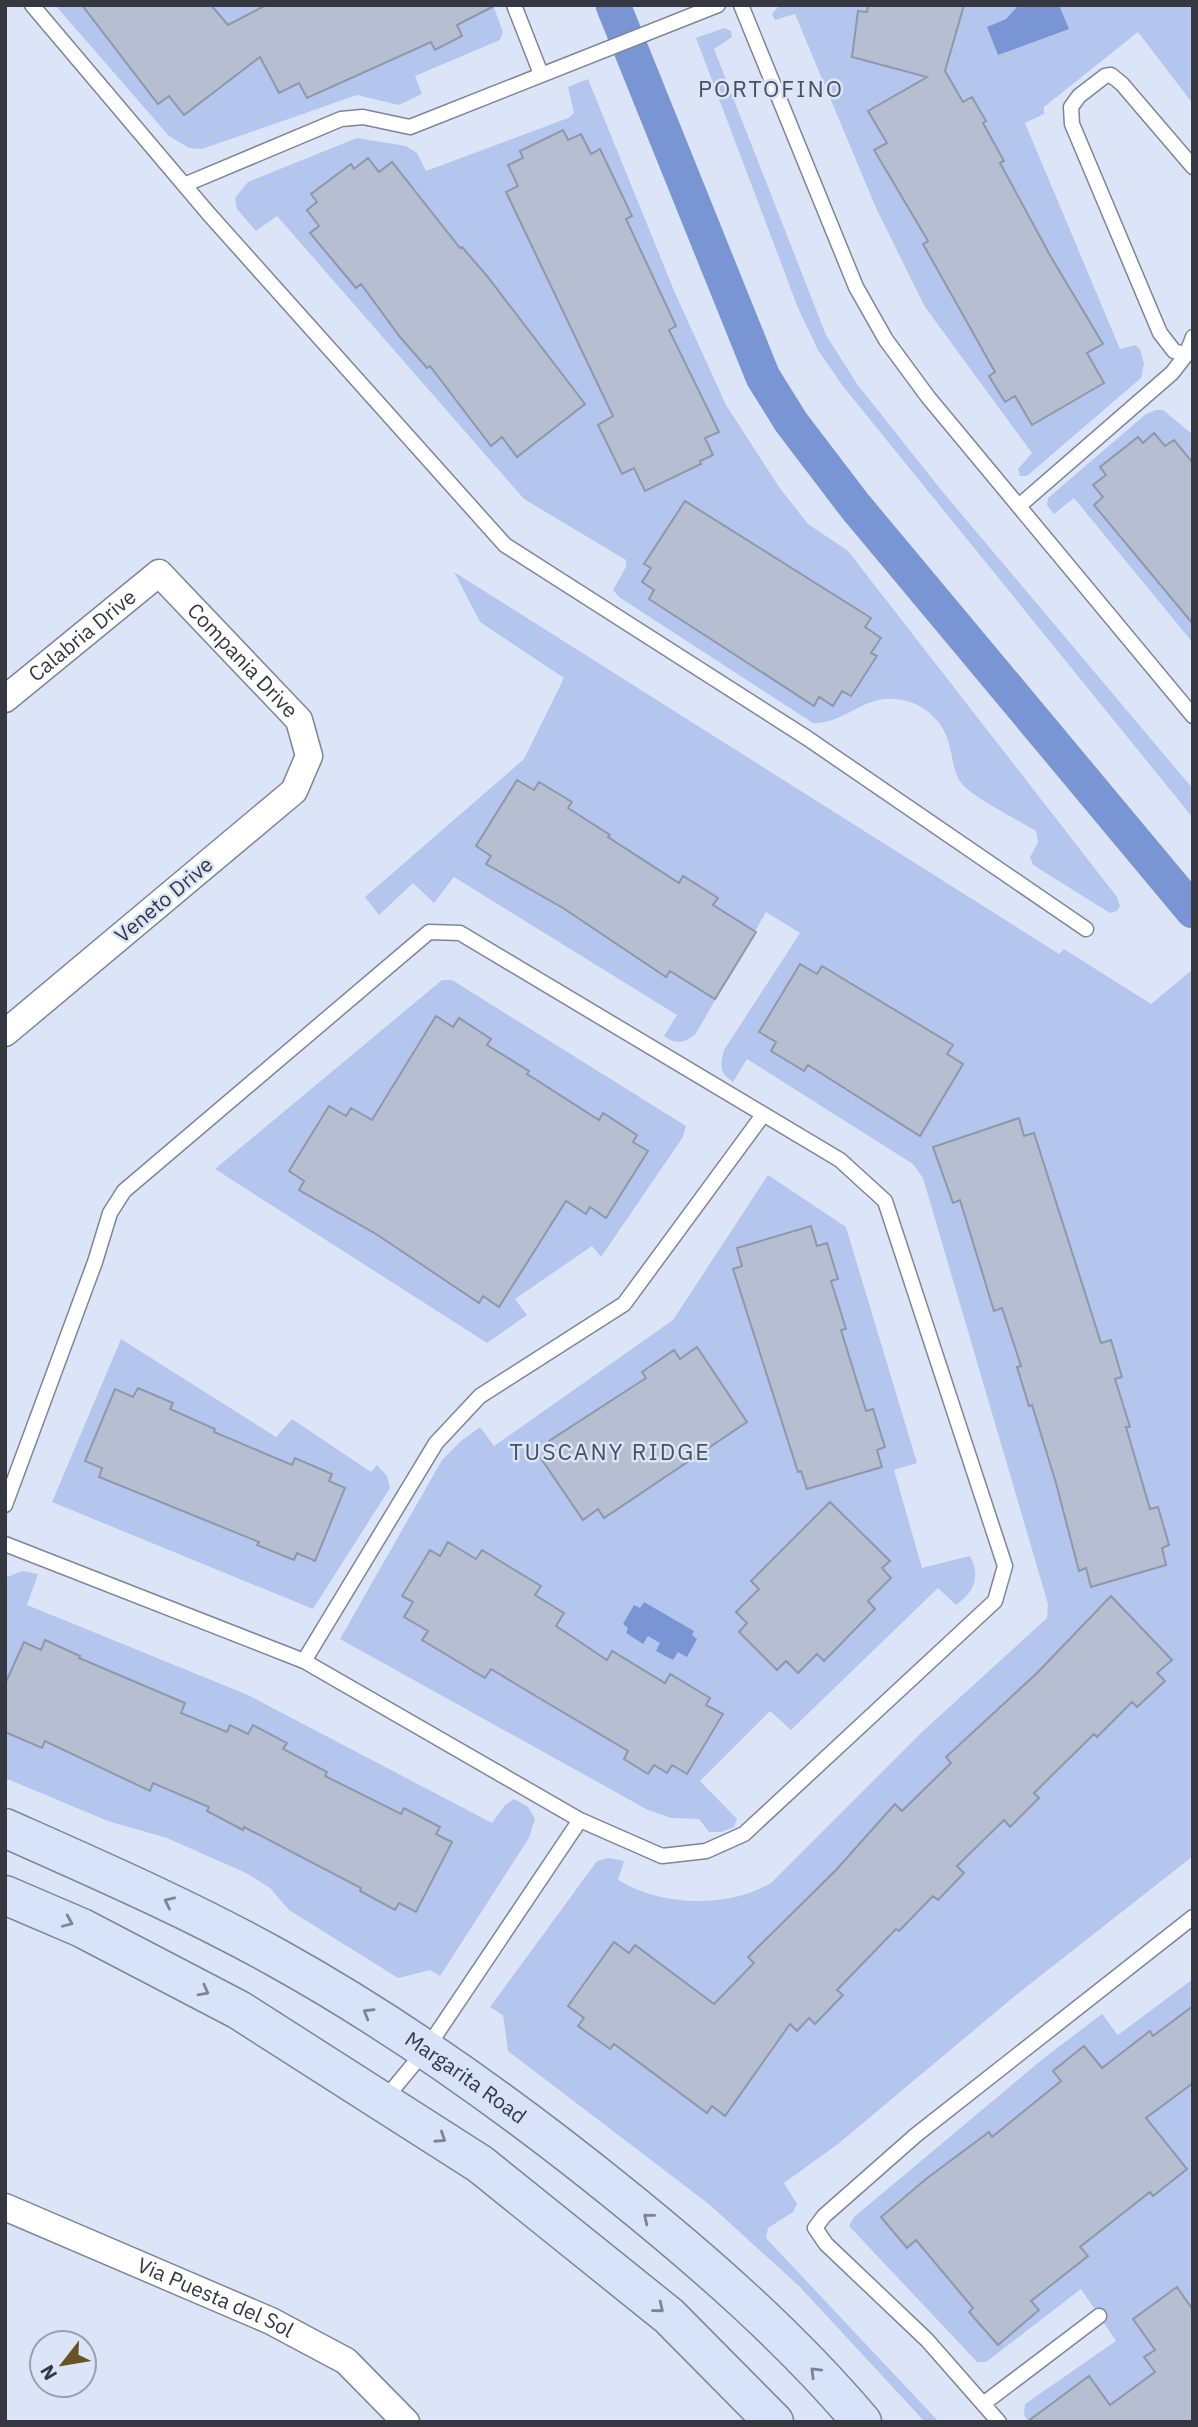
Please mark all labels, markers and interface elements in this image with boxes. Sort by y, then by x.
district label: PORTOFINO [698,73,844,103]
street label: Calabria Drive [22,582,141,687]
street label: Compania Drive [182,596,305,723]
street label: Veneto Drive [108,850,218,948]
district label: TUSCANY RIDGE [509,1436,711,1466]
one-way arrow [164,1896,176,1910]
one-way arrow [62,1913,74,1927]
one-way arrow [197,1983,209,1997]
one-way arrow [363,2008,376,2021]
street label: Margarita Road [400,2024,532,2129]
one-way arrow [433,2130,446,2142]
one-way arrow [644,2213,656,2226]
street label: Via Puesta del Sol [133,2250,299,2344]
one-way arrow [650,2300,663,2312]
north arrow [28,2329,98,2399]
text: N [35,2361,62,2385]
one-way arrow [810,2368,823,2381]

